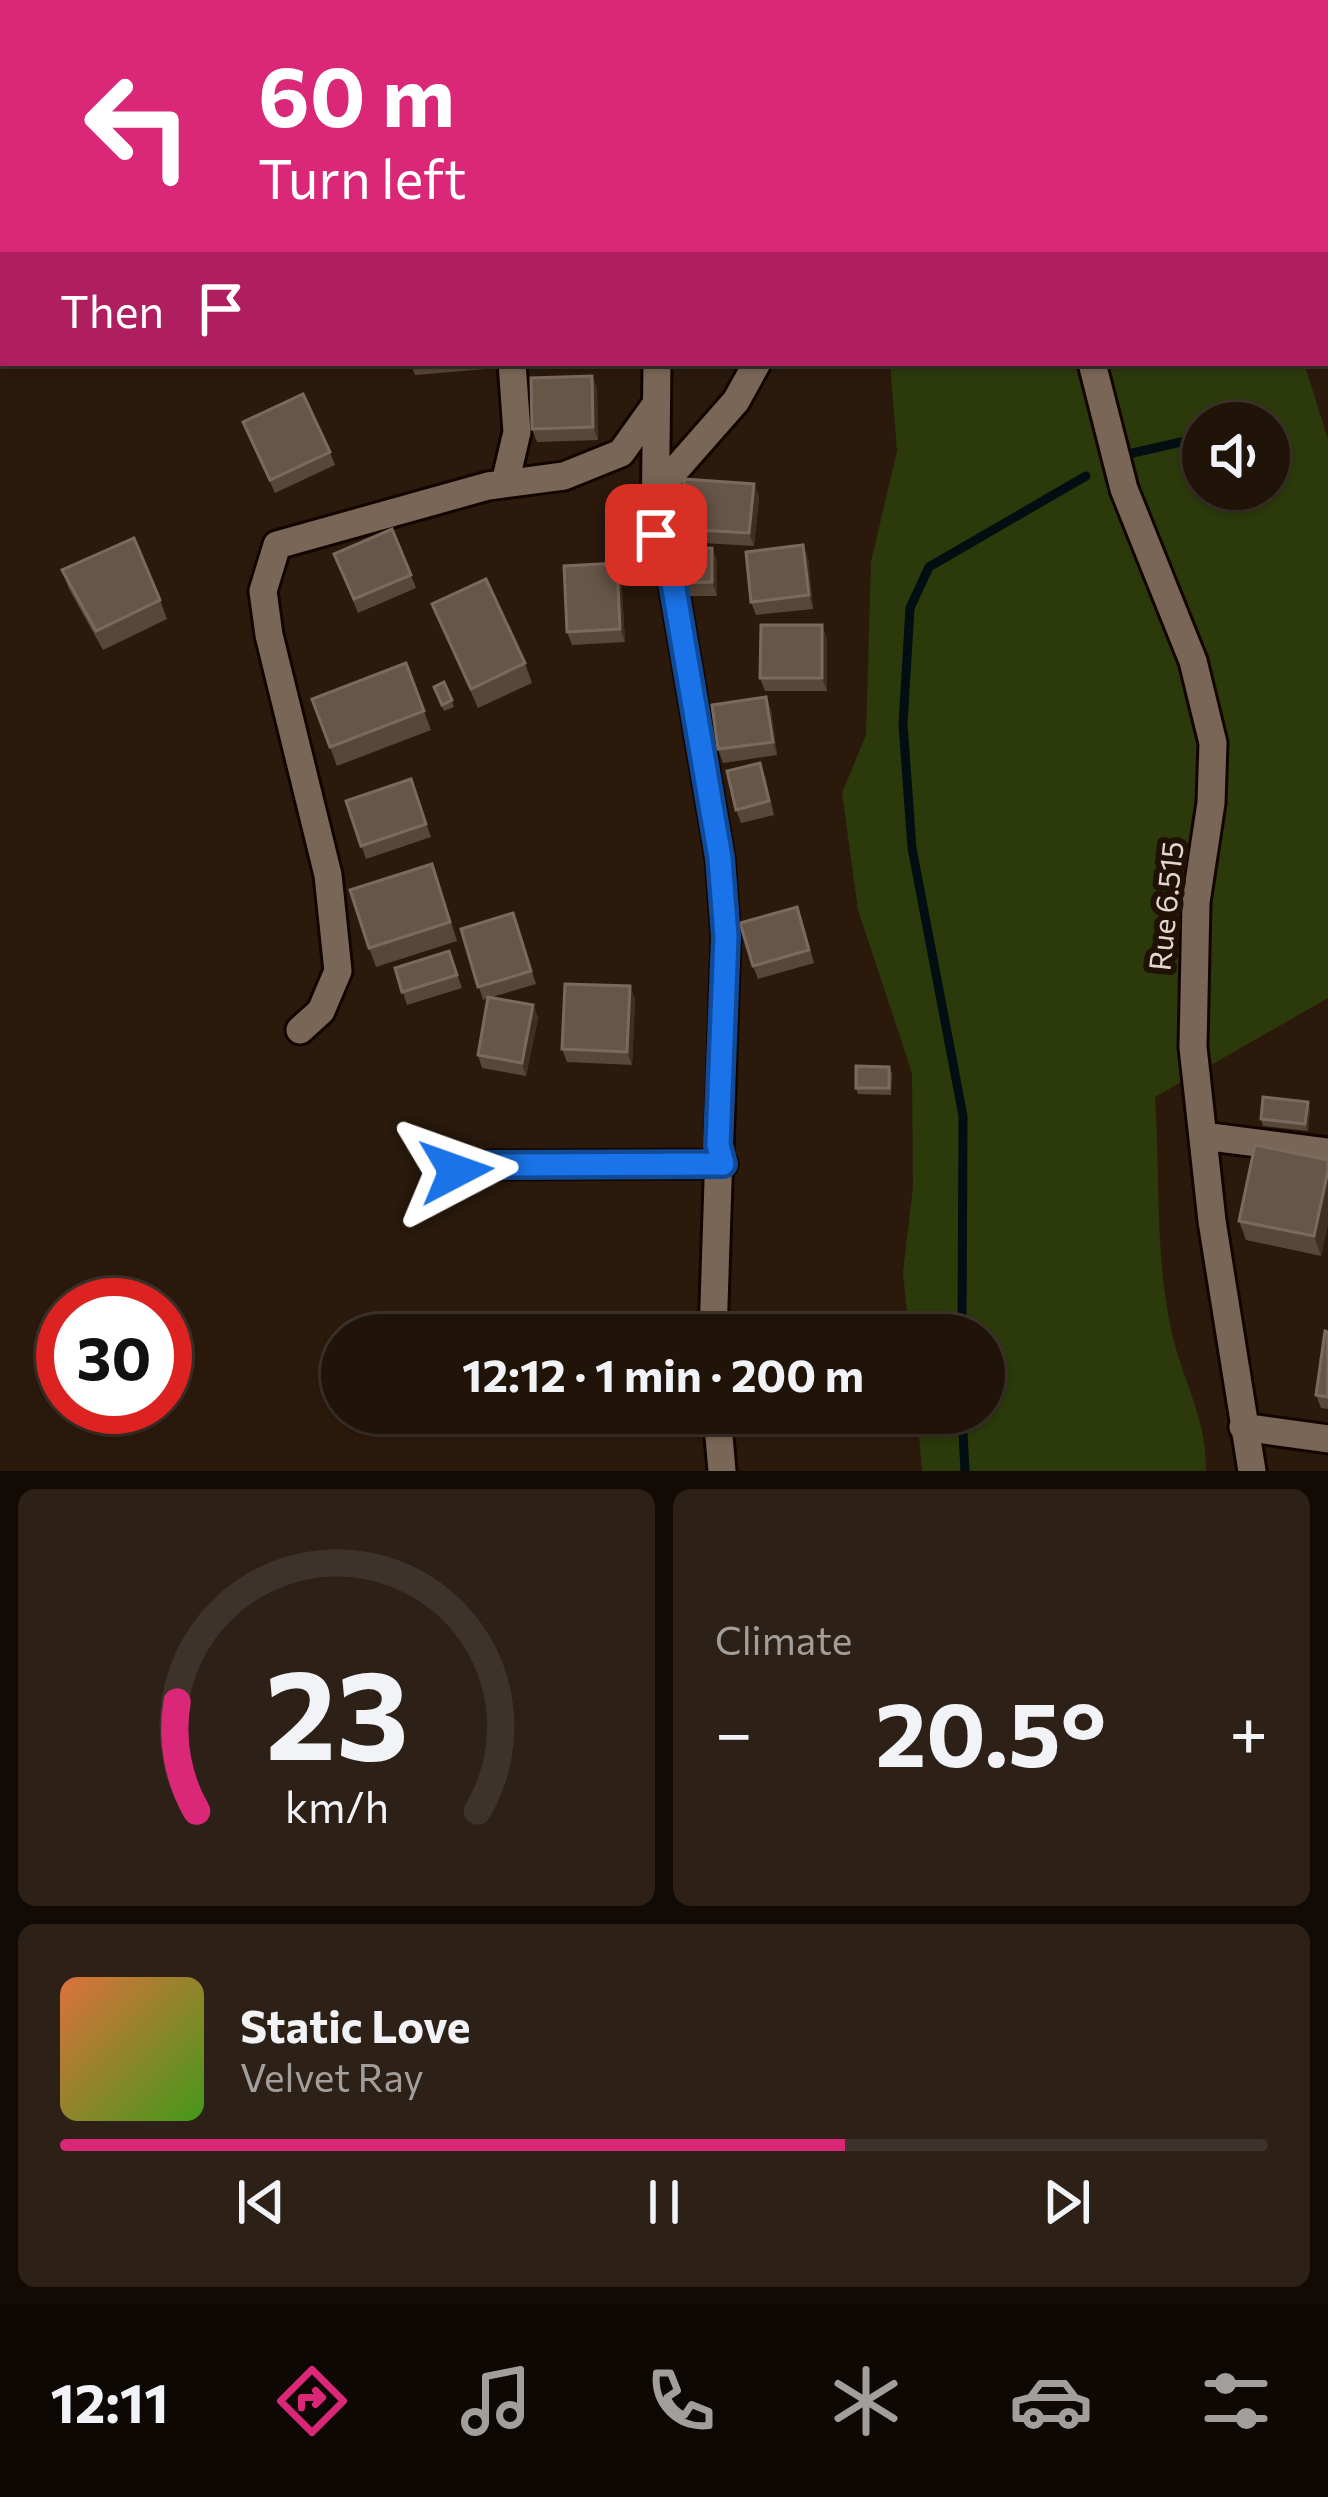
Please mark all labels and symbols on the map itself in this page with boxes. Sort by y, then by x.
pin [605,484,707,586]
street label: Rue 6.515 [1139,839,1190,972]
position arrow [393,1108,519,1234]
speed limit sign: 30 [36,1278,192,1434]

